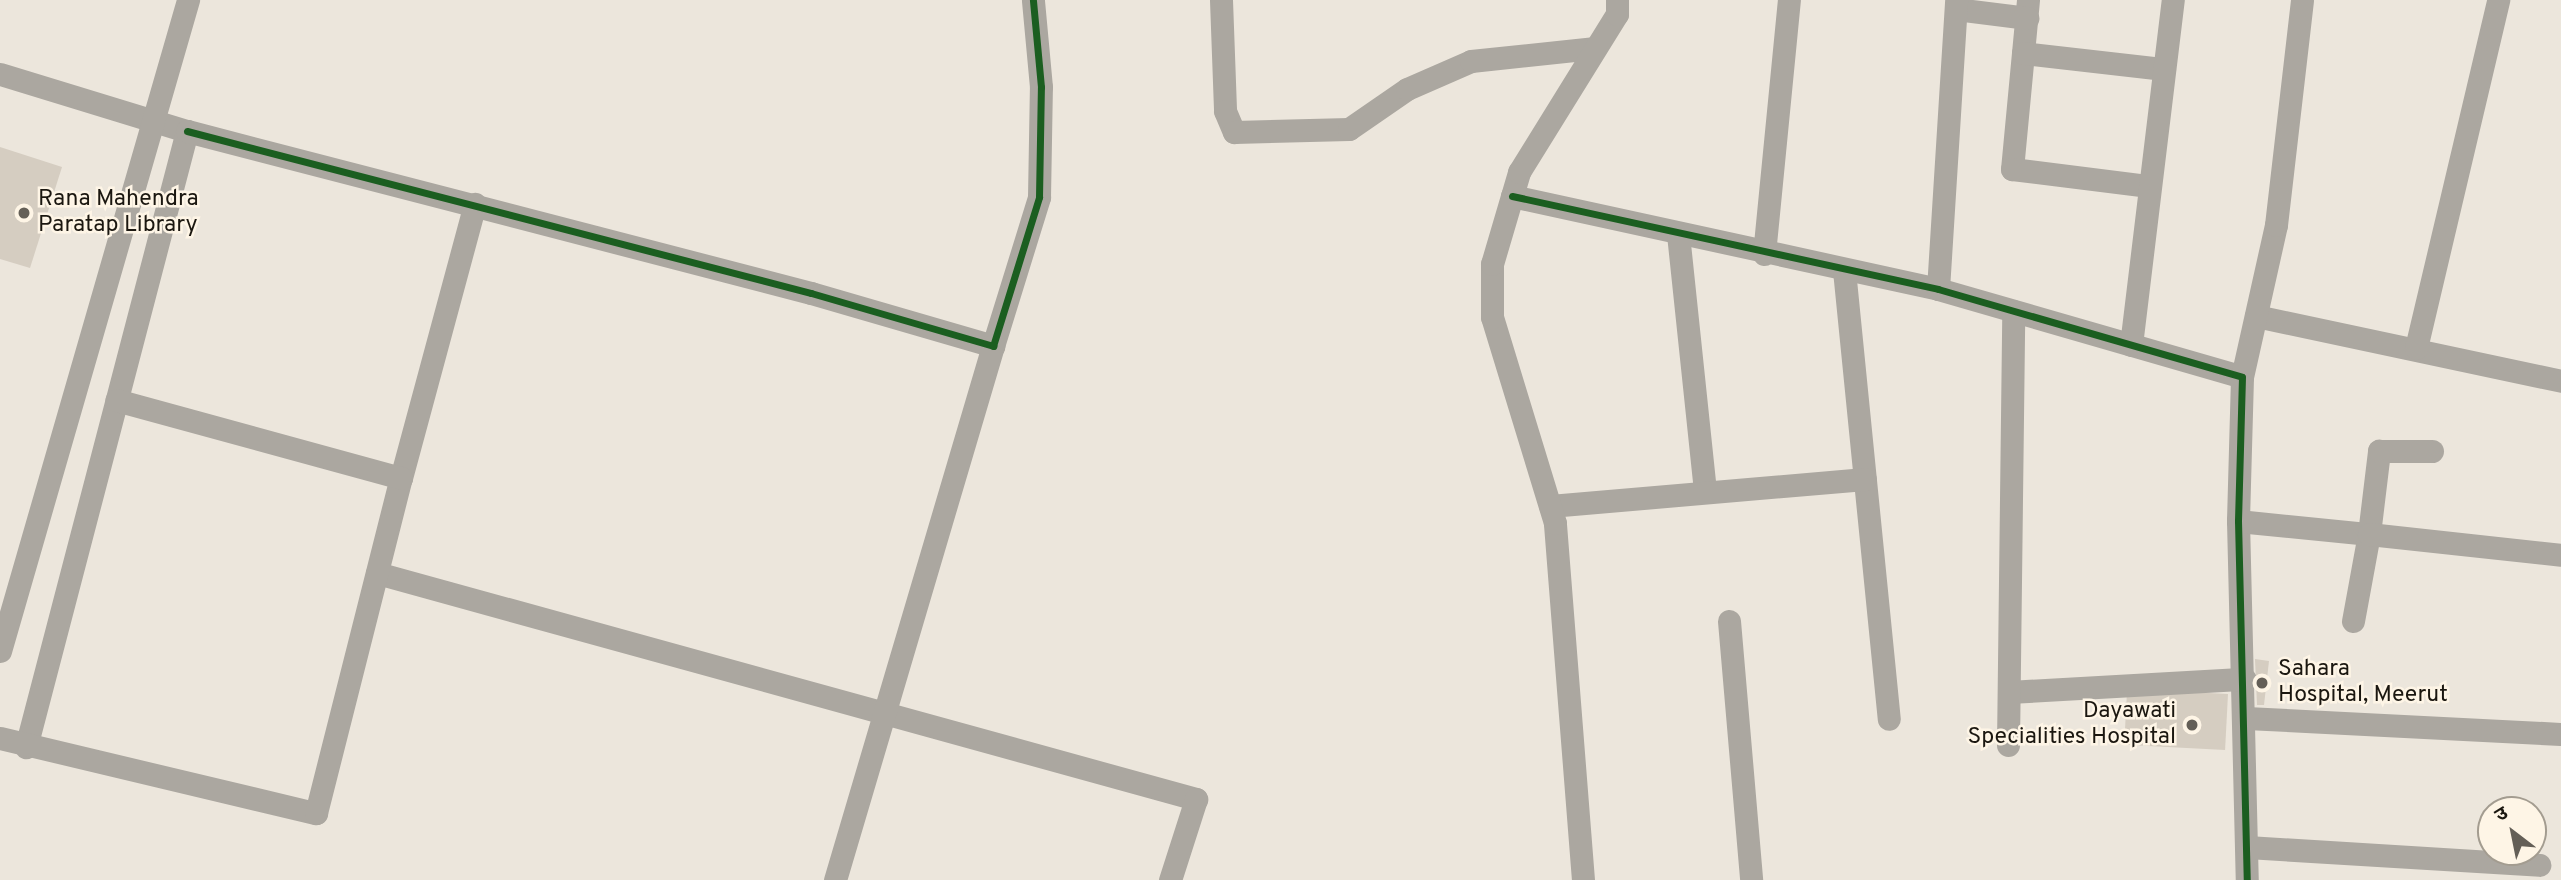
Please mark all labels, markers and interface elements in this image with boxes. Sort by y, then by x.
place label: Rana Mahendra Paratap Library [38,186,199,240]
marker: Rana Mahendra Paratap Library [16,205,32,221]
place label: Sahara Hospital, Meerut [2278,656,2448,710]
marker: Sahara Hospital, Meerut [2252,673,2272,693]
place label: Dayawati Specialities Hospital [1967,698,2176,752]
marker: Dayawati Specialities Hospital [2182,715,2202,735]
north arrow [2477,796,2547,866]
text: उ [2491,802,2513,828]

